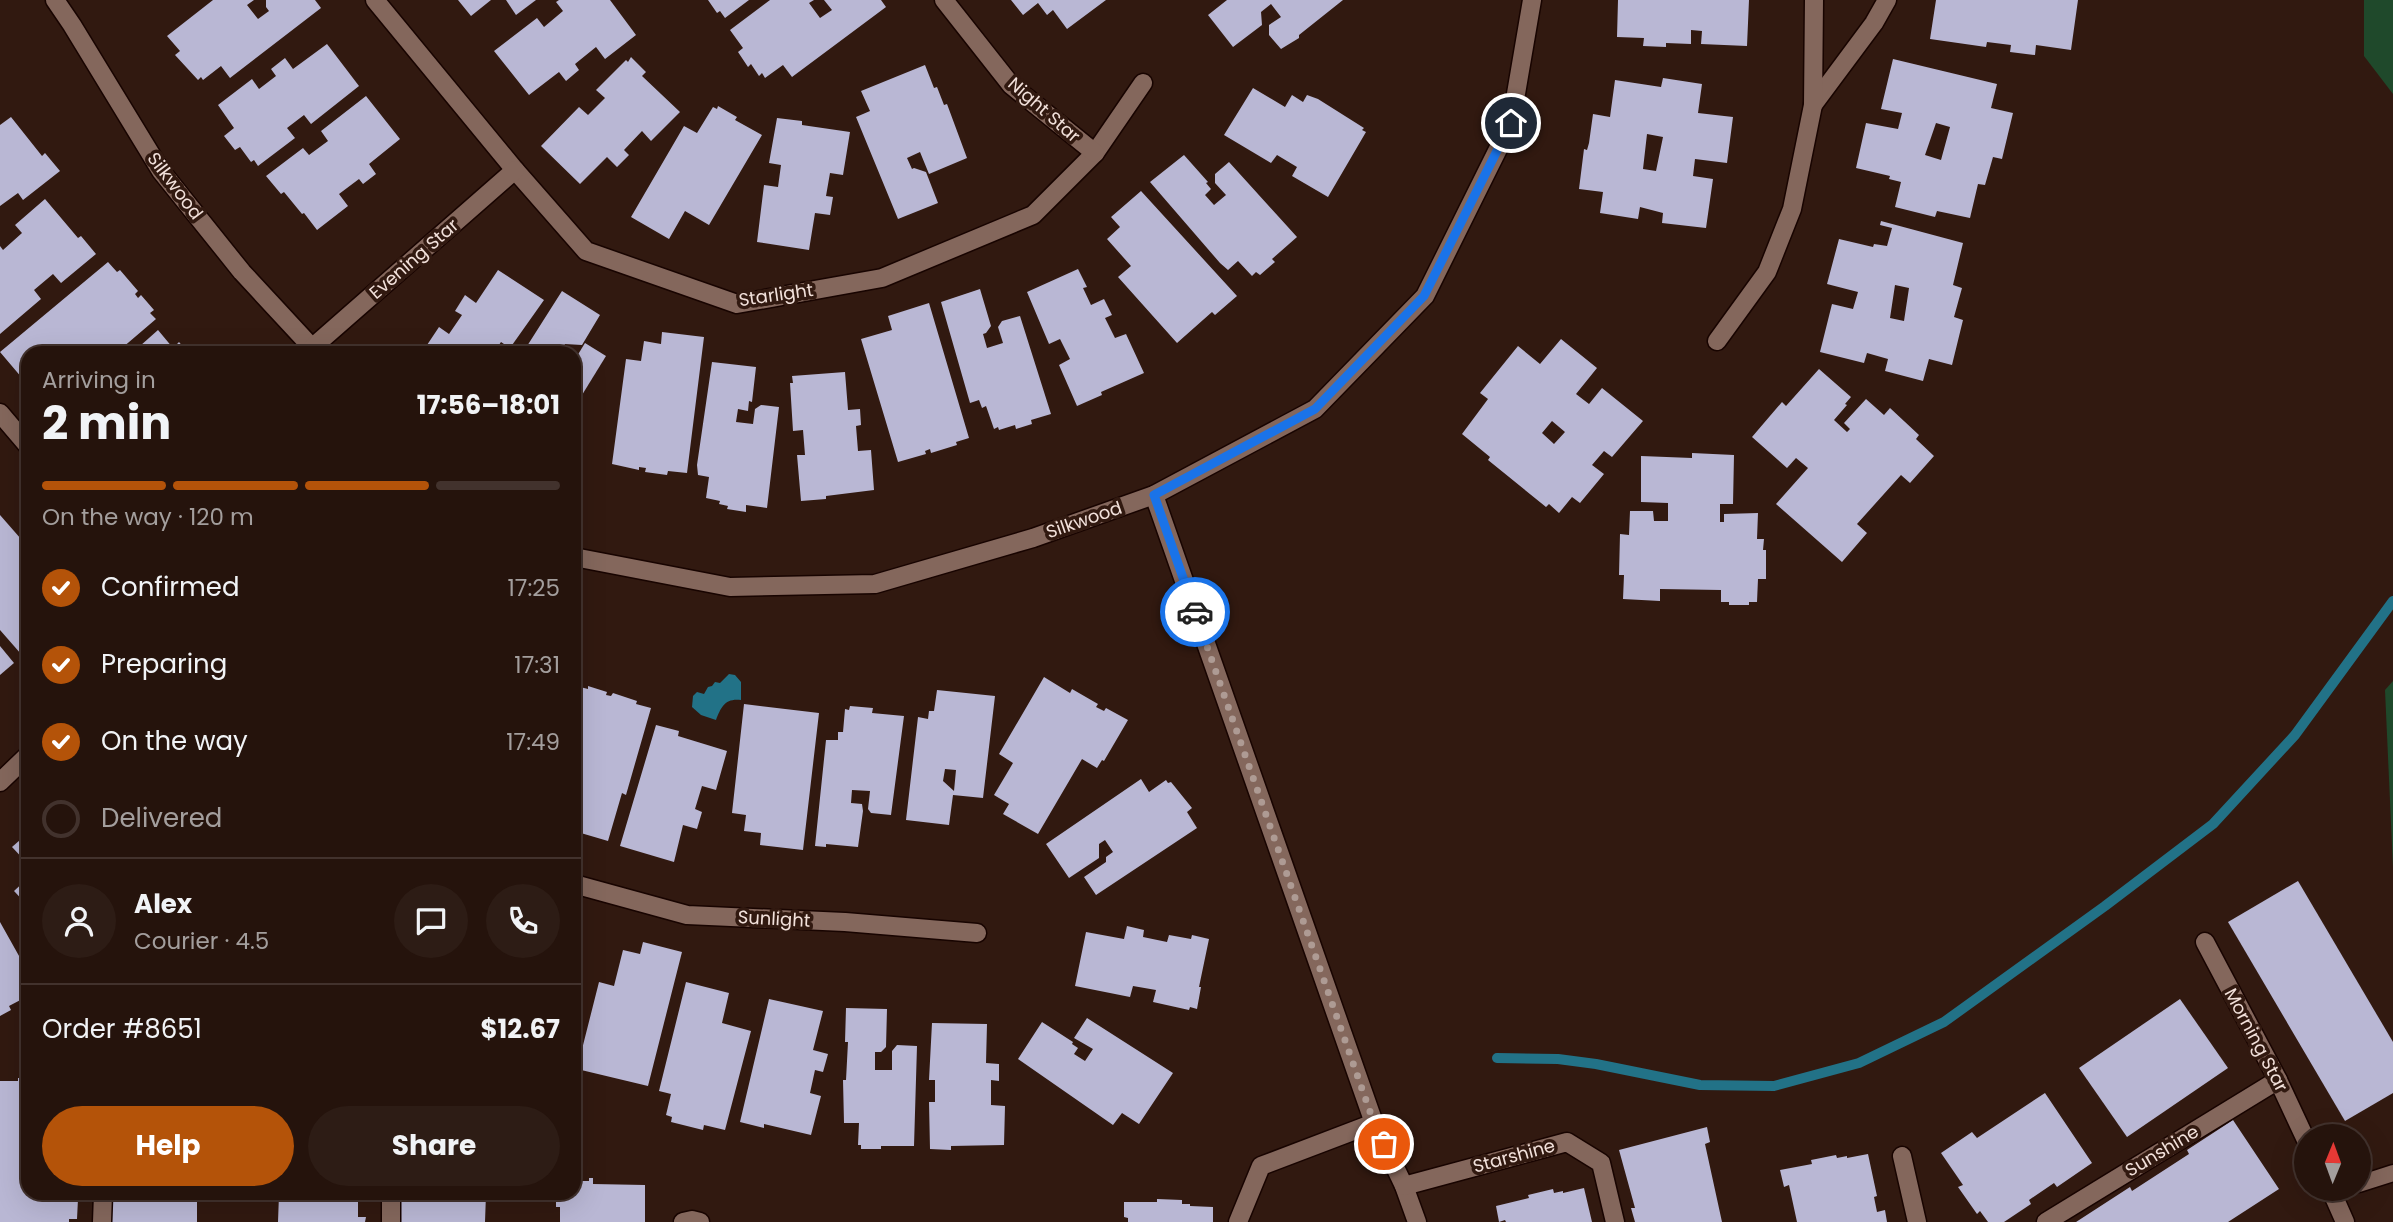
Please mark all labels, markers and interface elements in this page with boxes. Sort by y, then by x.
street label: Night Star [1003,71,1086,148]
pin [1481,93,1541,153]
icon: home [1492,104,1530,142]
street label: Silkwood [142,147,209,225]
street label: Evening Star [364,213,464,304]
street label: Starlight [737,277,815,312]
text: Arriving in [42,364,156,396]
text: 17:56–18:01 [417,387,560,423]
text: 2 min [42,391,171,455]
street label: Silkwood [1043,495,1125,544]
text: On the way · 120 m [42,501,254,533]
icon: check [42,569,80,607]
text: Confirmed [101,569,239,605]
text: 17:25 [508,572,560,604]
courier [1160,577,1230,647]
icon: car [1176,593,1214,631]
icon: check [42,646,80,684]
text: Preparing [101,646,227,682]
text: 17:31 [514,649,560,681]
icon: check [42,723,80,761]
text: On the way [101,723,248,759]
text: 17:49 [506,726,560,758]
text: Delivered [101,800,222,836]
button: person [42,884,116,958]
button: chat [394,884,468,958]
button: phone [486,884,560,958]
text: Alex [134,886,192,922]
street label: Sunlight [737,904,811,933]
text: Courier · 4.5 [134,925,269,957]
street label: Morning Star [2219,983,2294,1096]
text: Order #8651 [42,1011,202,1047]
text: $12.67 [480,1011,560,1047]
button: Help [42,1106,294,1186]
button: Share [308,1106,560,1186]
pin [1354,1114,1414,1174]
street label: Sunshine [2120,1119,2203,1182]
north arrow [2294,1124,2371,1200]
map controls [2294,1124,2371,1201]
icon: bag [1365,1125,1403,1163]
street label: Starshine [1470,1133,1558,1178]

